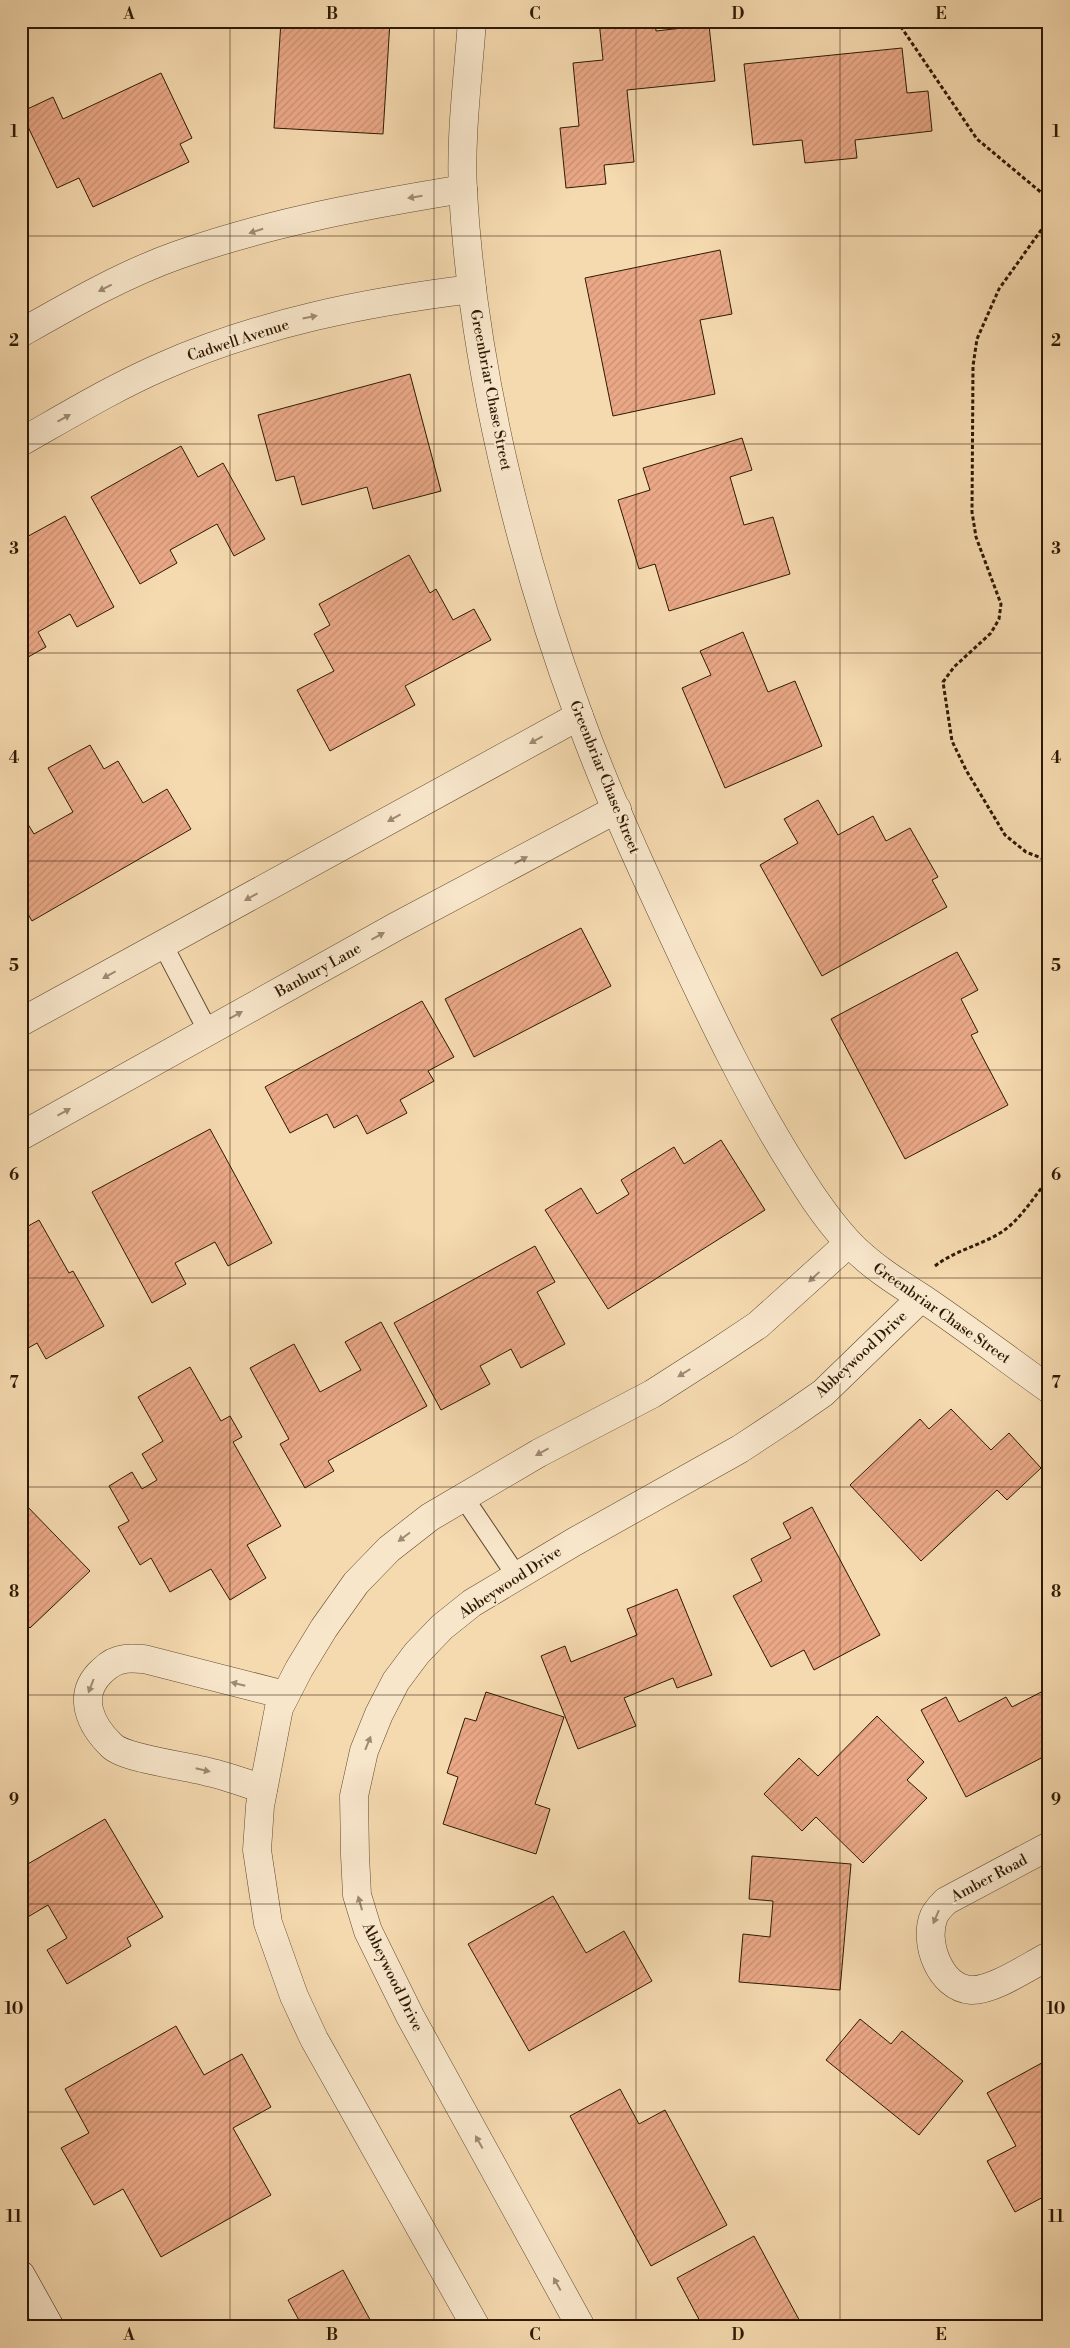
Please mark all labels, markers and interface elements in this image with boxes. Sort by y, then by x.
text: A [122,4,135,24]
text: B [326,4,338,24]
text: C [529,4,541,24]
text: D [732,4,745,24]
text: E [935,4,947,24]
text: 1 [10,122,18,142]
text: 1 [1052,122,1060,142]
one-way arrow [407,193,423,201]
one-way arrow [249,227,264,235]
one-way arrow [97,284,112,292]
street label: Greenbriar Chase Street [466,308,516,473]
one-way arrow [303,313,319,321]
street label: Cadwell Avenue [185,315,291,366]
text: 2 [9,331,19,351]
text: 2 [1051,331,1061,351]
one-way arrow [56,414,71,422]
text: 3 [9,539,19,559]
text: 3 [1051,539,1061,559]
street label: Greenbriar Chase Street [565,698,644,857]
one-way arrow [529,735,543,744]
text: 4 [9,748,20,768]
text: 4 [1051,748,1062,768]
one-way arrow [386,814,401,822]
one-way arrow [515,855,528,864]
one-way arrow [245,892,258,901]
one-way arrow [371,932,385,940]
street label: Banbury Lane [271,939,365,1002]
text: 5 [9,956,19,976]
text: 5 [1051,956,1061,976]
one-way arrow [101,971,116,979]
one-way arrow [230,1011,243,1020]
one-way arrow [57,1107,70,1116]
text: 6 [9,1165,19,1185]
text: 6 [1051,1165,1061,1185]
street label: Greenbriar Chase Street [869,1259,1015,1369]
one-way arrow [808,1271,820,1283]
street label: Abbeywood Drive [811,1307,911,1402]
one-way arrow [677,1369,690,1378]
text: 7 [9,1373,19,1393]
text: 7 [1051,1373,1061,1393]
one-way arrow [534,1448,549,1456]
one-way arrow [398,1532,411,1543]
street label: Abbeywood Drive [454,1542,565,1623]
text: 8 [9,1582,19,1602]
text: 8 [1051,1582,1061,1602]
one-way arrow [87,1679,95,1694]
one-way arrow [230,1679,245,1687]
one-way arrow [364,1735,372,1750]
one-way arrow [195,1767,211,1775]
text: 9 [9,1790,19,1810]
text: 9 [1051,1790,1061,1810]
street label: Amber Road [947,1850,1031,1907]
one-way arrow [355,1895,363,1910]
one-way arrow [931,1910,939,1924]
street label: Abbeywood Drive [358,1919,427,2035]
text: 10 [5,1999,23,2019]
text: 10 [1047,1999,1065,2019]
one-way arrow [475,2134,483,2149]
text: 11 [6,2207,22,2227]
text: 11 [1048,2207,1064,2227]
one-way arrow [553,2277,562,2291]
text: A [122,2325,135,2345]
text: B [326,2325,338,2345]
text: C [529,2325,541,2345]
text: D [732,2325,745,2345]
text: E [935,2325,947,2345]

